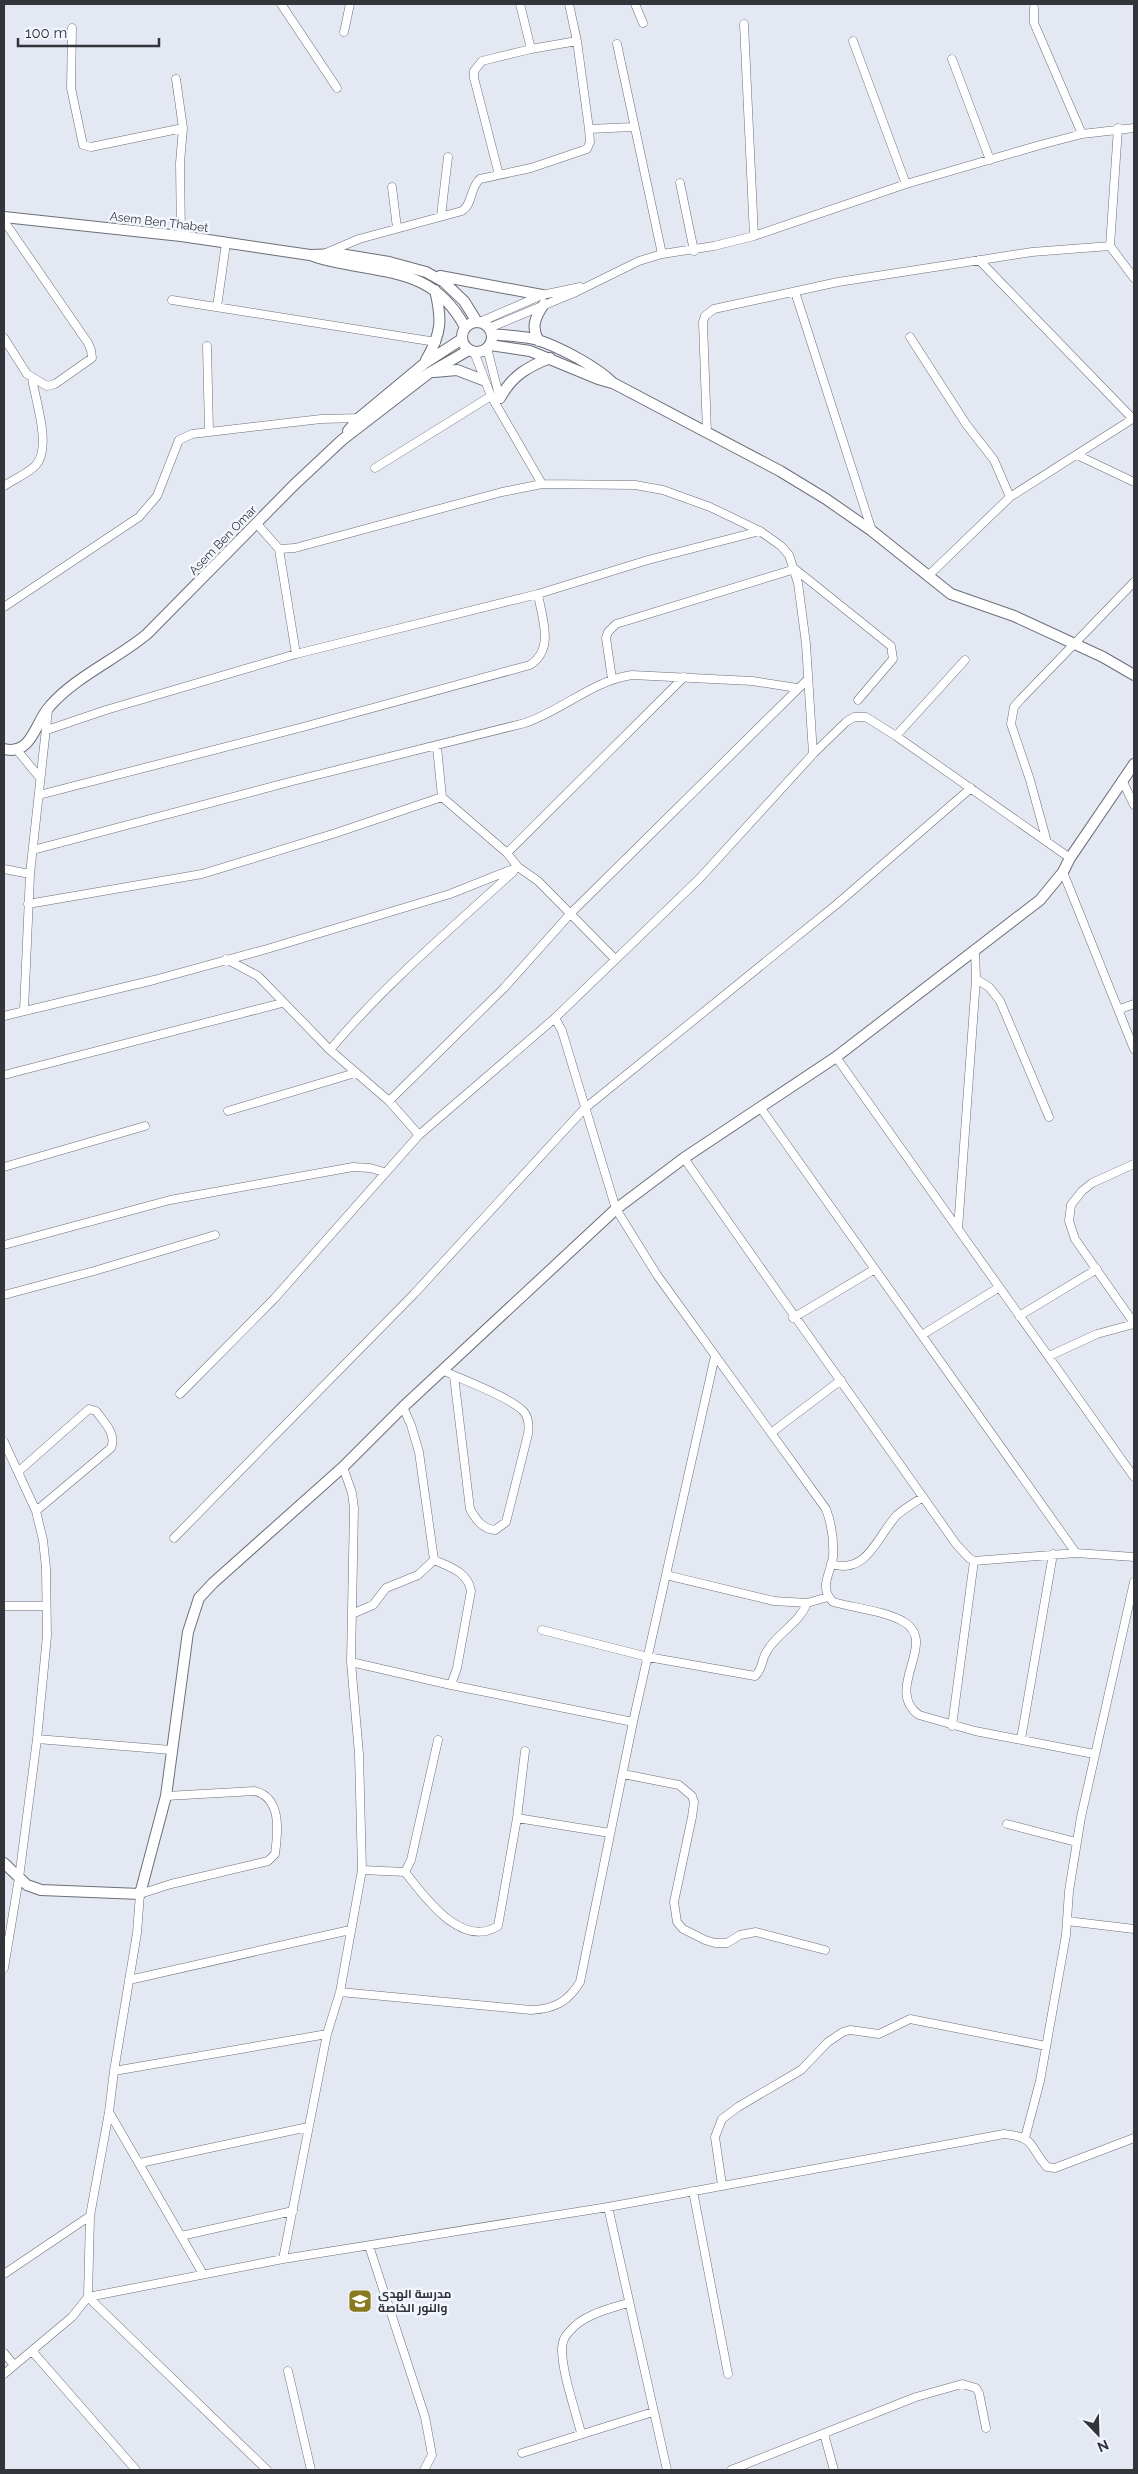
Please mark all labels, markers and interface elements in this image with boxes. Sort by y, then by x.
scale bar [18,15,159,47]
text: 100 m [25,24,67,42]
street label: Asem Ben Thabet [109,209,209,235]
street label: Asem Ben Omar [186,502,260,578]
place label: مدرسة الهدى والنور الخاصة [378,2287,452,2316]
school or university icon: مدرسة الهدى والنور الخاصة [347,2288,373,2314]
north arrow [1073,2409,1123,2459]
text: N [1095,2437,1111,2455]

